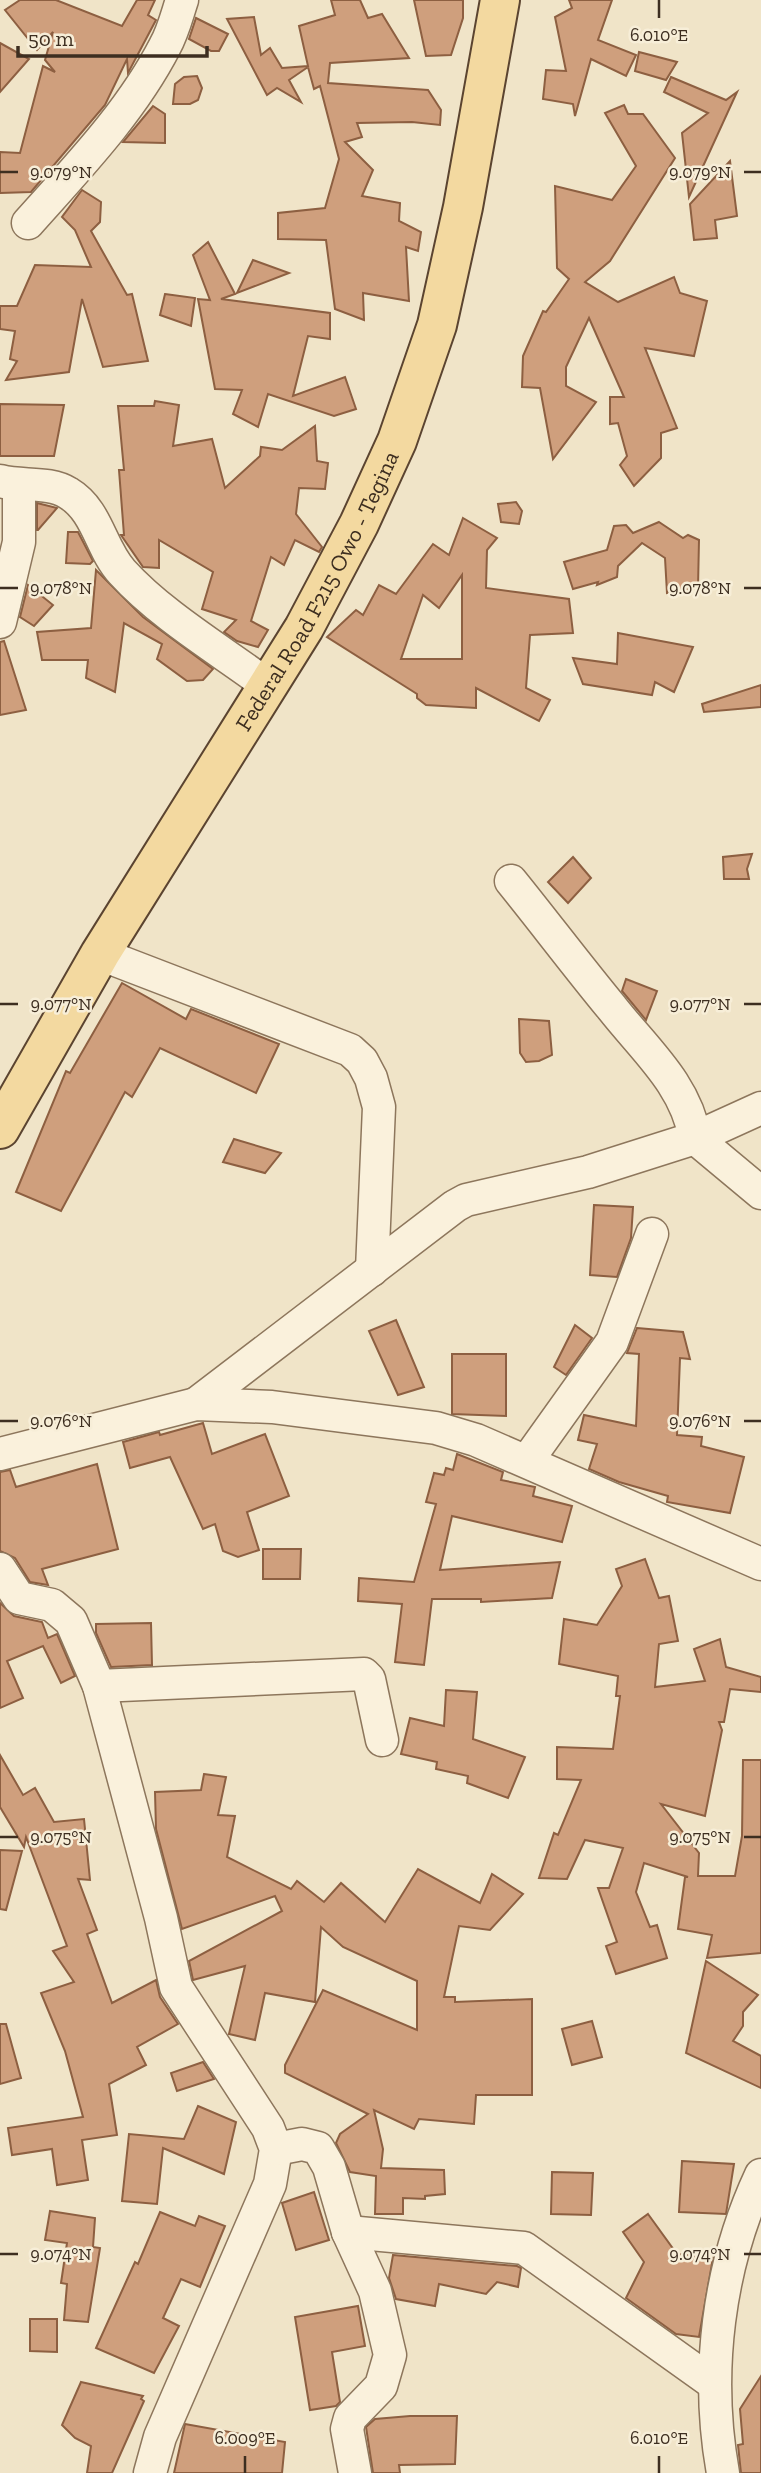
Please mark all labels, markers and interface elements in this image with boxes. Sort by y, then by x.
scale bar [18,14,206,58]
text: 6.010°E [630,24,688,46]
text: 50 m [28,26,74,51]
text: 9.079°N [30,161,92,183]
text: 9.079°N [669,161,731,183]
street label: Federal Road F215 Owo - Tegina [229,447,405,736]
text: 9.078°N [30,577,92,599]
text: 9.078°N [669,577,731,599]
text: 9.077°N [31,993,91,1015]
text: 9.077°N [670,993,730,1015]
text: 9.076°N [30,1410,92,1432]
text: 9.076°N [669,1410,731,1432]
text: 9.075°N [30,1826,92,1848]
text: 9.075°N [669,1826,731,1848]
text: 9.074°N [30,2243,92,2265]
text: 9.074°N [669,2243,731,2265]
text: 6.009°E [215,2427,275,2449]
text: 6.010°E [630,2427,688,2449]

